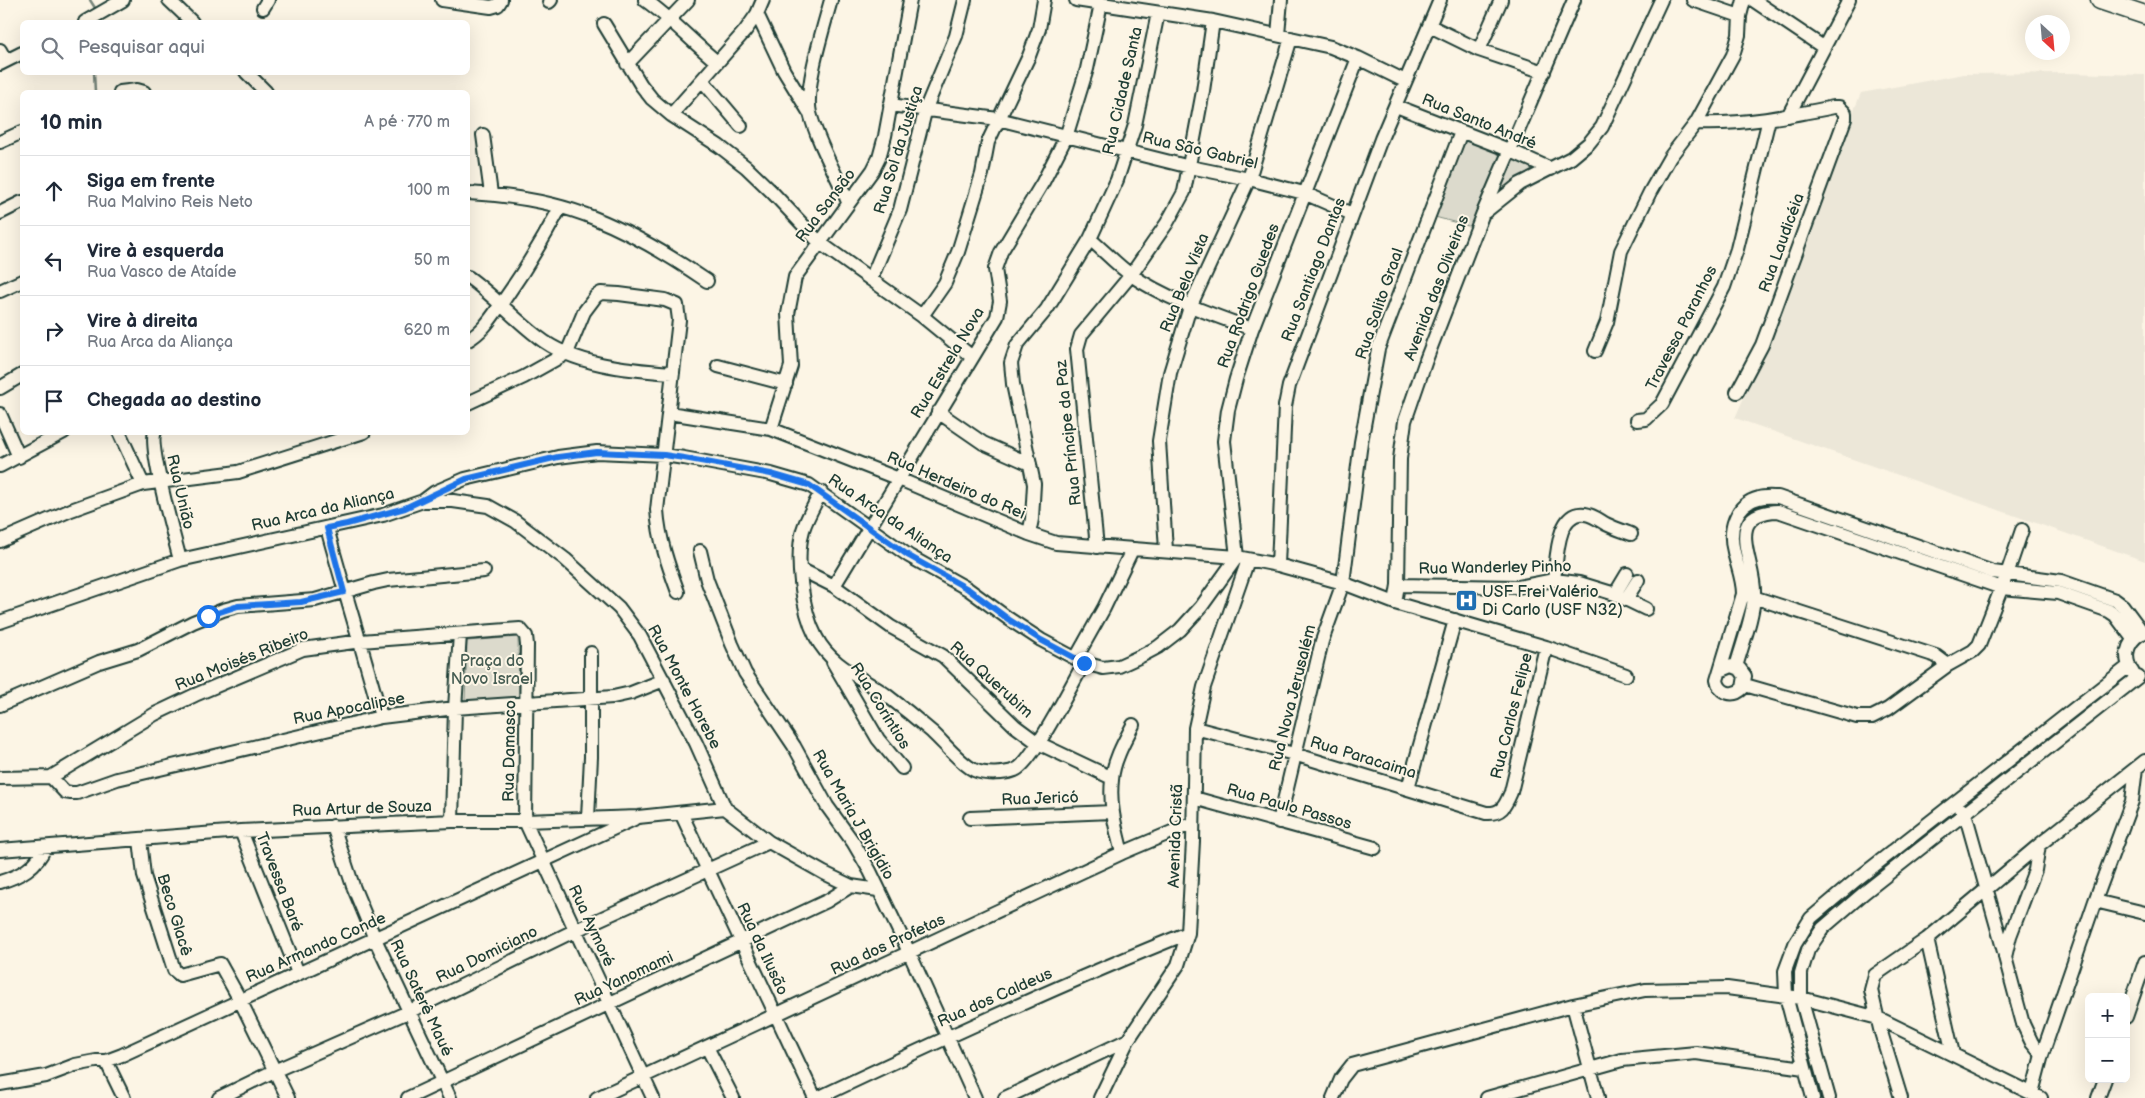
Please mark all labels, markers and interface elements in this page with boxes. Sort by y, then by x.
north arrow [2025,15,2070,60]
search box [20,20,470,75]
street label: Rua Cidade Santa [1099,25,1147,157]
icon: search [38,34,66,62]
text: Pesquisar aqui [78,36,205,59]
street label: Rua Sol da Justiça [870,84,928,216]
street label: Rua Santo André [1419,90,1539,154]
text: 10 min [40,110,102,135]
text: A pé · 770 m [364,113,450,132]
street label: Rua São Gabriel [1140,128,1260,174]
street label: Rua Sansão [792,165,860,247]
text: Siga em frente [87,170,215,193]
icon: ahead [40,177,68,205]
text: 100 m [407,181,450,200]
street label: Rua Laudicéia [1755,191,1809,295]
text: Rua Malvino Reis Neto [87,193,253,212]
street label: Rua Santiago Dantas [1278,195,1350,345]
street label: Avenida das Oliveiras [1400,213,1474,363]
street label: Rua Rodrigo Guedes [1214,221,1284,371]
street label: Rua Bela Vista [1156,231,1214,335]
text: Vire à esquerda [87,240,224,263]
street label: Rua Salito Graal [1352,246,1408,362]
icon: left [40,247,68,275]
text: 50 m [414,251,450,270]
street label: Travessa Paranhos [1642,262,1722,394]
text: Rua Vasco de Ataíde [87,263,236,282]
street label: Rua Estrela Nova [907,304,989,422]
text: Vire à direita [87,310,198,333]
icon: right [40,317,68,345]
text: 620 m [404,321,450,340]
text: Rua Arca da Aliança [87,333,233,352]
street label: Rua Príncipe da Paz [1052,359,1086,507]
icon: arrive [40,387,68,415]
text: Chegada ao destino [87,389,261,412]
street label: Rua Herdeiro do Rei [884,448,1028,524]
street label: Rua União [162,453,198,531]
street label: Rua Arca da Aliança [824,470,956,568]
street label: Rua Arca da Aliança [250,484,396,536]
street label: Rua Wanderley Pinho [1418,557,1572,579]
place label: USF Frei Valério Di Carlo (USF N32) [1482,583,1623,620]
hospital icon: USF Frei Valério Di Carlo (USF N32) [1454,589,1478,613]
route start [197,605,220,628]
street label: Rua Monte Horebe [643,622,725,753]
street label: Rua Nova Jerusalém [1266,623,1320,773]
street label: Rua Moisés Ribeiro [173,625,311,695]
street label: Rua Querubim [946,638,1036,722]
street label: Rua Carlos Felipe [1487,650,1537,781]
park label: Praça do Novo Israel [451,652,533,689]
route end [1073,652,1096,675]
street label: Rua Coríntios [846,659,914,753]
street label: Rua Apocalipse [292,689,407,729]
street label: Rua Damasco [500,700,520,802]
street label: Rua Paracaima [1307,733,1419,783]
street label: Rua Maria J Brigídio [808,747,898,883]
street label: Rua Paulo Passos [1224,780,1354,834]
street label: Avenida Cristã [1165,784,1187,888]
street label: Rua Jericó [1001,788,1079,810]
street label: Rua Artur de Souza [292,797,432,821]
street label: Travessa Baré [251,830,307,935]
street label: Beco Glacê [152,872,196,959]
street label: Rua Aymoré [564,882,618,970]
street label: Rua da Ilusão [732,900,792,998]
street label: Rua Armando Conde [243,908,389,987]
street label: Rua dos Profetas [828,910,948,980]
street label: Rua Domiciano [433,922,541,988]
street label: Rua Saterê Maué [386,937,457,1060]
street label: Rua Yanomami [571,948,677,1010]
street label: Rua dos Caldeus [935,964,1055,1032]
map controls [2085,993,2130,1083]
button: + [2085,993,2130,1038]
button: − [2085,1038,2130,1083]

